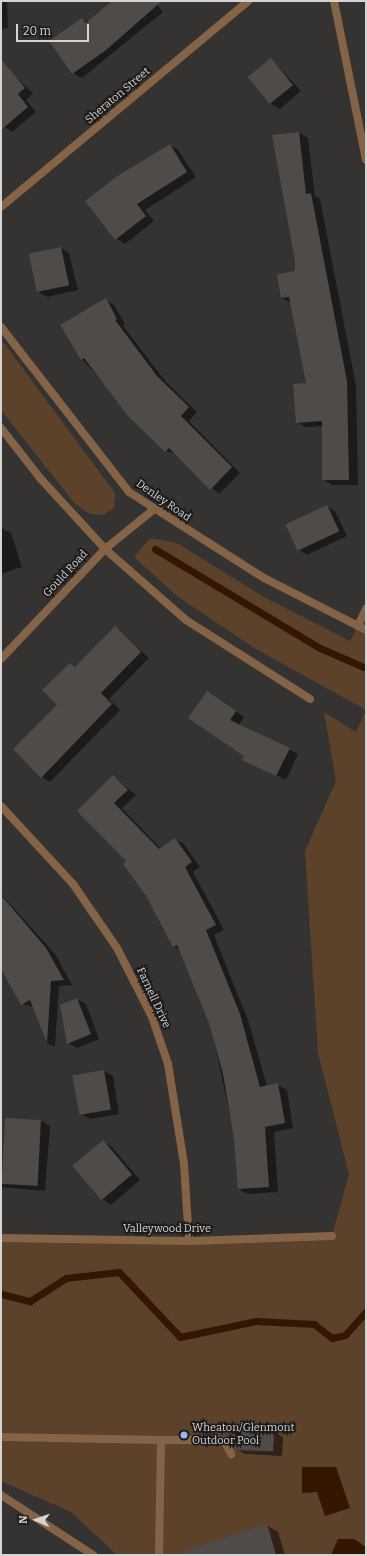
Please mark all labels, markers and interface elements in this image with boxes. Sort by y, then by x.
scale bar [18,16,91,42]
text: 20 m [23,24,51,38]
street label: Sheraton Street [83,65,153,127]
street label: Denley Road [133,477,193,525]
street label: Gould Road [41,548,91,600]
street label: Farnell Drive [133,966,173,1030]
street label: Valleywood Drive [123,1222,211,1236]
place label: Wheaton/Glenmont Outdoor Pool [192,1422,295,1448]
marker: Wheaton/Glenmont Outdoor Pool [179,1430,189,1440]
north arrow [16,1500,56,1540]
text: N [17,1515,30,1524]

